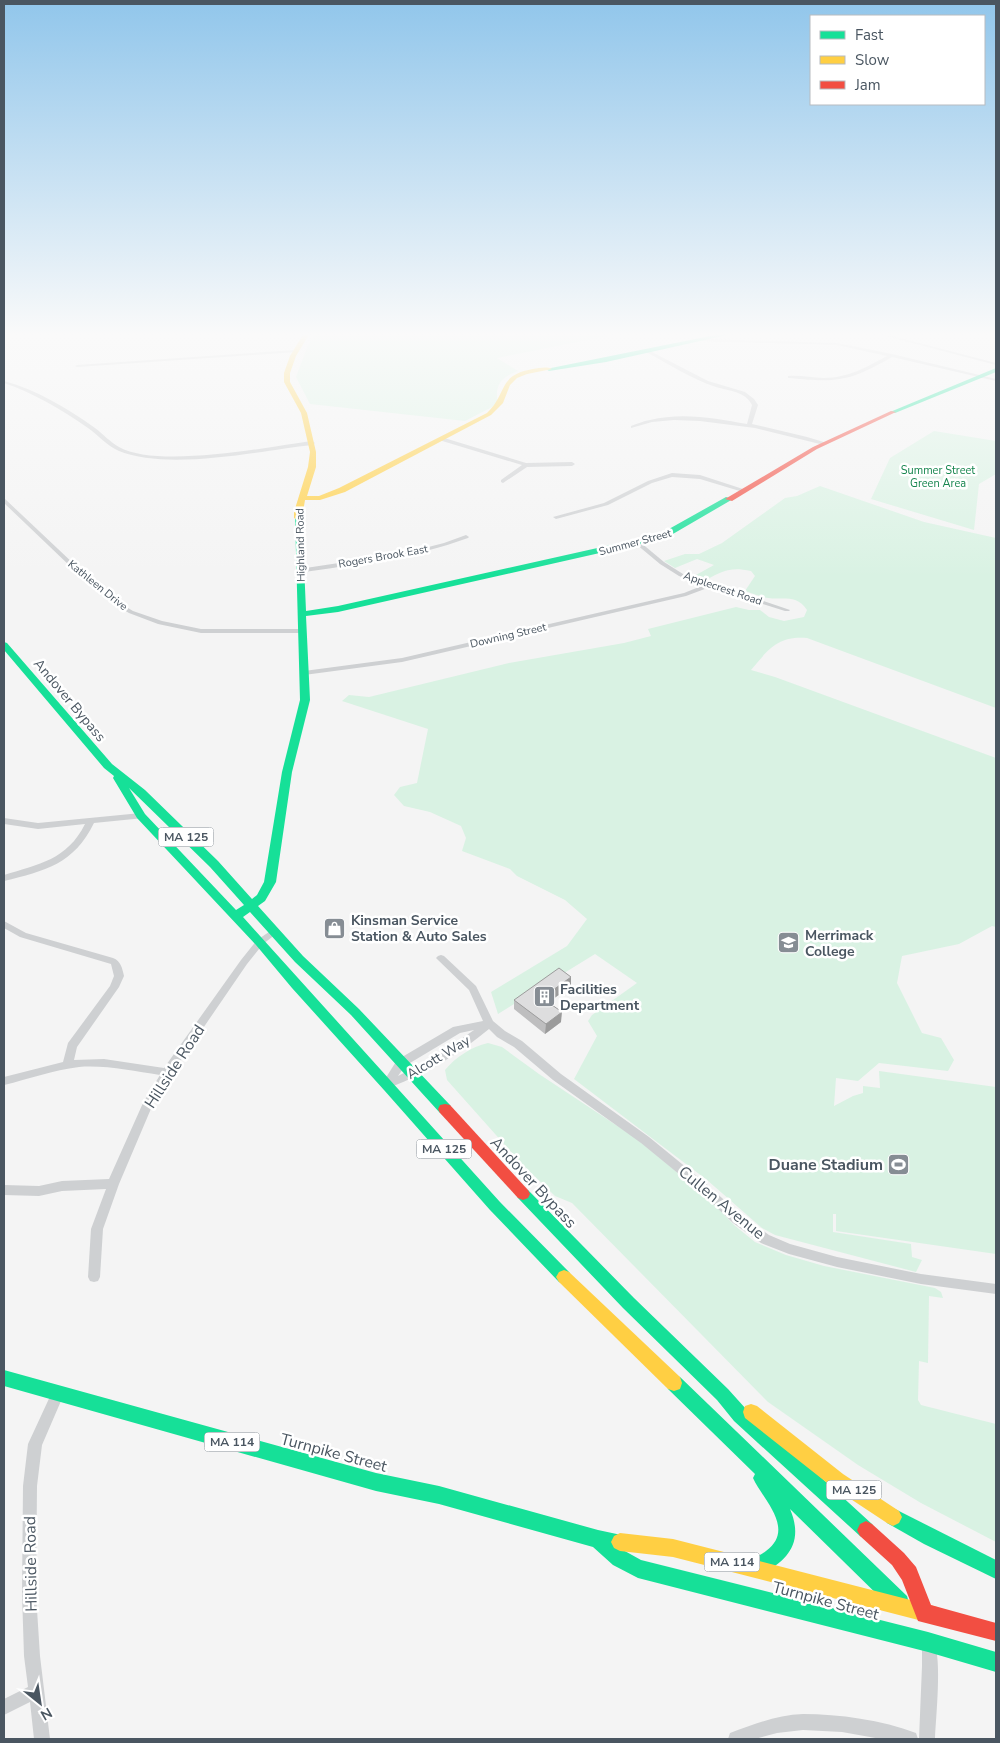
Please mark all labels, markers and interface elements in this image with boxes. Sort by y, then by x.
legend [810,15,985,105]
text: Fast [855,25,884,45]
text: Slow [855,50,890,70]
text: Jam [854,75,881,95]
park label: Summer Street Green Area [901,463,975,491]
street label: Highland Road [292,508,309,582]
street label: Summer Street [597,526,673,559]
street label: Rogers Brook East [337,541,429,572]
street label: Kathleen Drive [65,557,131,614]
street label: Applecrest Road [682,568,764,609]
street label: Downing Street [469,619,548,652]
street label: Andover Bypass [29,655,110,746]
road number: MA 125 [158,828,214,846]
place label: Kinsman Service Station & Auto Sales [351,911,487,946]
shop icon: Kinsman Service Station & Auto Sales [323,916,347,940]
place label: Merrimack College [805,926,874,961]
school or university icon: Merrimack College [777,931,801,955]
place label: Facilities Department [560,980,640,1015]
building icon: Facilities Department [532,985,556,1009]
street label: Hillside Road [140,1020,210,1113]
street label: Alcott Way [403,1031,474,1084]
street label: Andover Bypass [485,1132,581,1233]
road number: MA 125 [416,1140,472,1158]
sports icon: Duane Stadium [887,1152,911,1176]
place label: Duane Stadium [769,1154,883,1176]
street label: Cullen Avenue [674,1161,769,1244]
street label: Turnpike Street [278,1428,390,1478]
road number: MA 114 [204,1432,260,1451]
road number: MA 125 [826,1480,882,1500]
street label: Hillside Road [19,1516,43,1612]
road number: MA 114 [704,1552,760,1571]
street label: Turnpike Street [770,1576,882,1626]
north arrow [15,1678,65,1728]
text: N [37,1703,56,1725]

